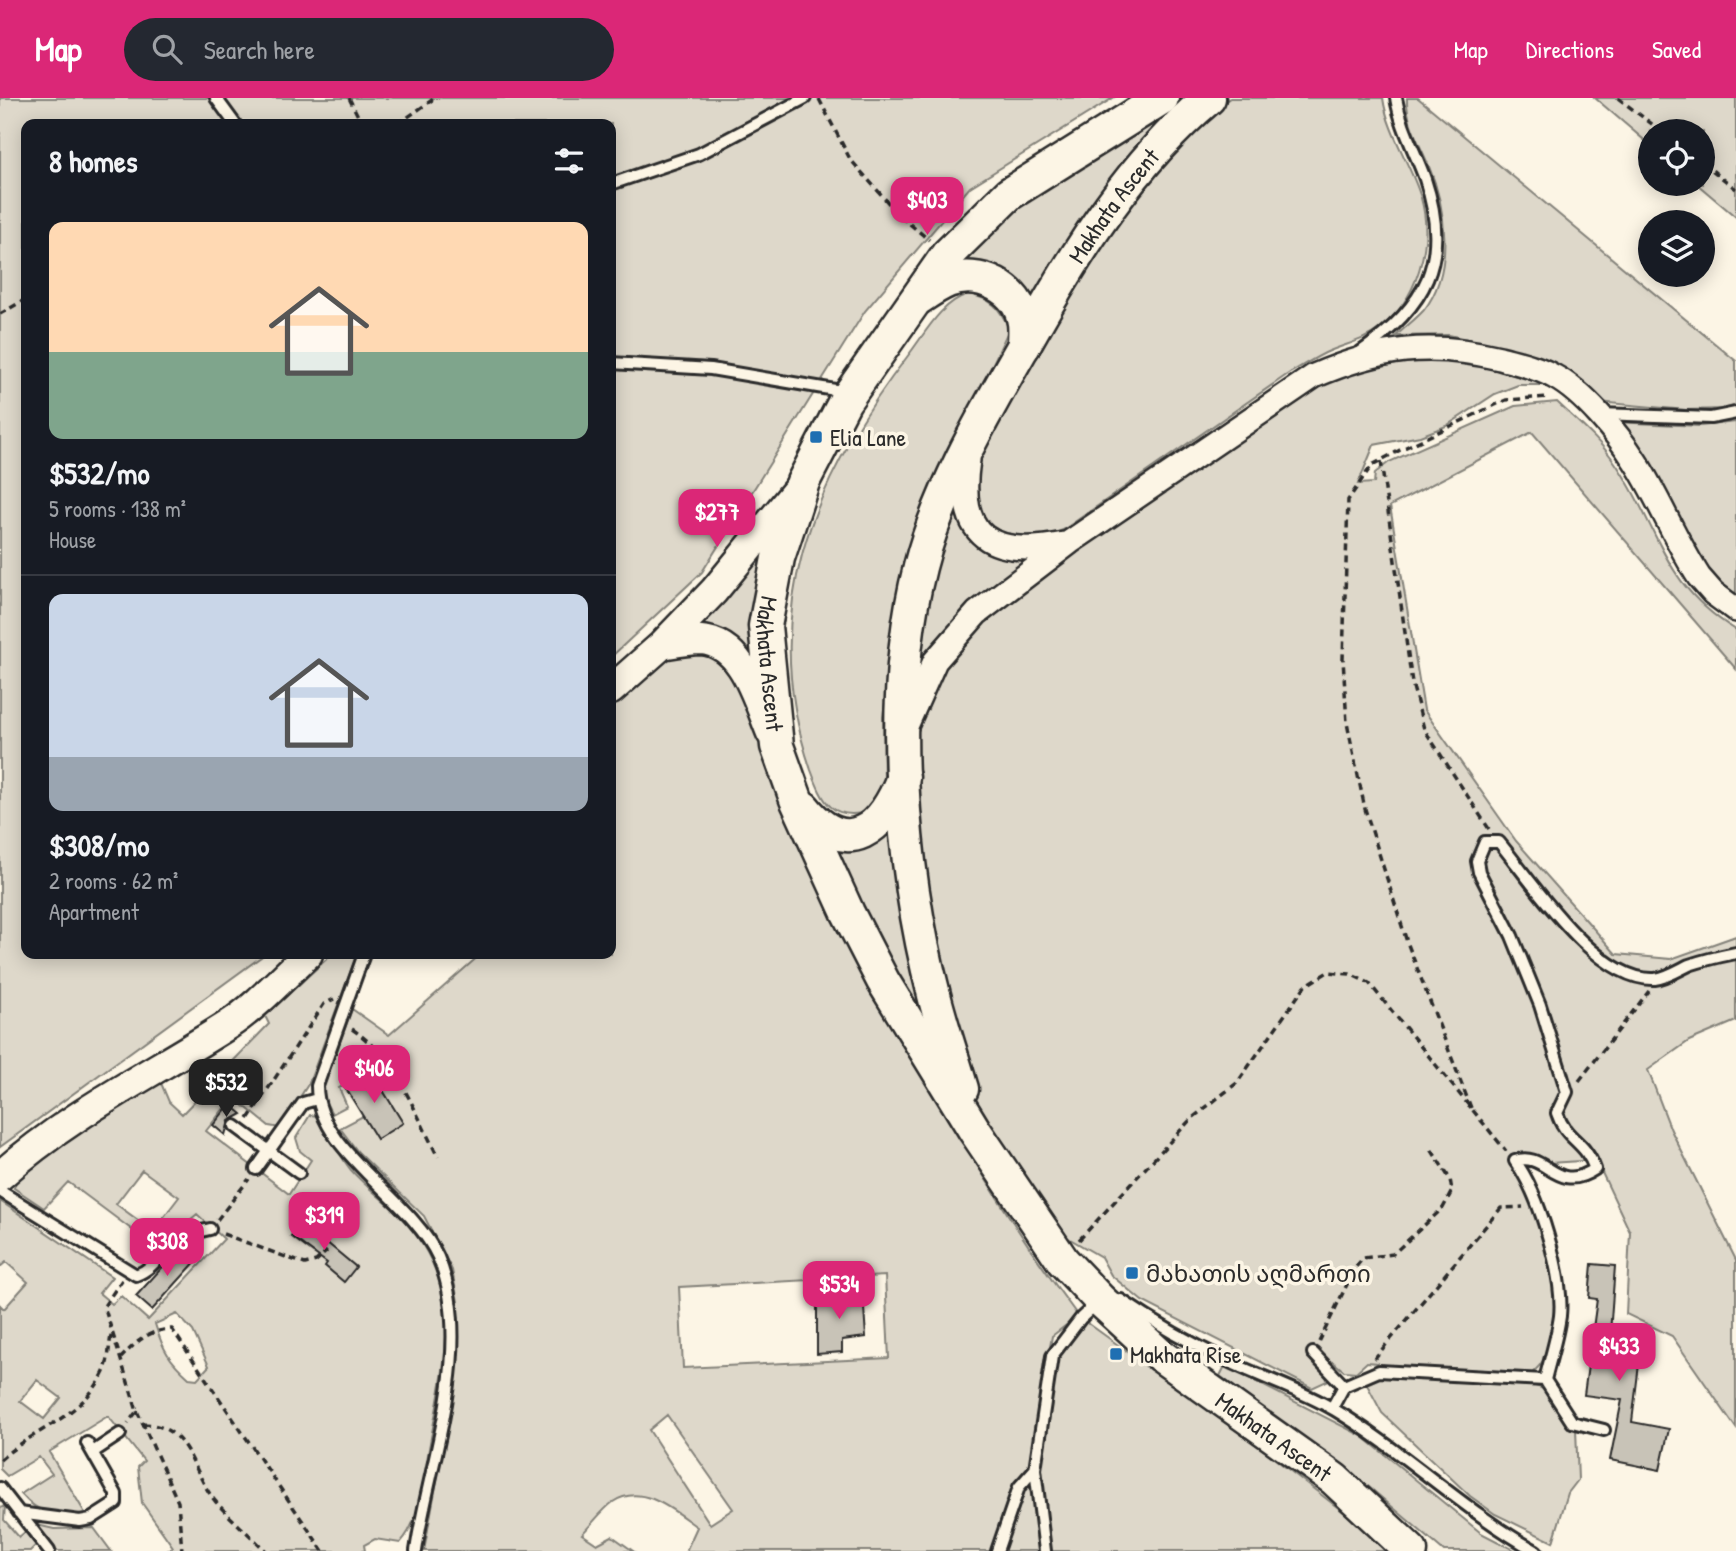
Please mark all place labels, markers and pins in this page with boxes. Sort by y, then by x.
pin: $403 [886,178,968,237]
place label: Elia Lane [830,421,906,453]
marker: Elia Lane [808,429,824,445]
pin: $277 [676,490,758,549]
pin: $406 [333,1046,415,1105]
pin: $532 [185,1060,267,1119]
pin: $319 [283,1192,365,1252]
pin: $308 [126,1218,208,1278]
place label: მახათის აღმართი [1146,1257,1371,1289]
pin: $534 [798,1262,880,1321]
marker: მახათის აღმართი [1124,1265,1140,1281]
pin: $433 [1578,1324,1660,1383]
place label: Makhata Rise [1130,1338,1242,1370]
marker: Makhata Rise [1108,1346,1124,1362]

